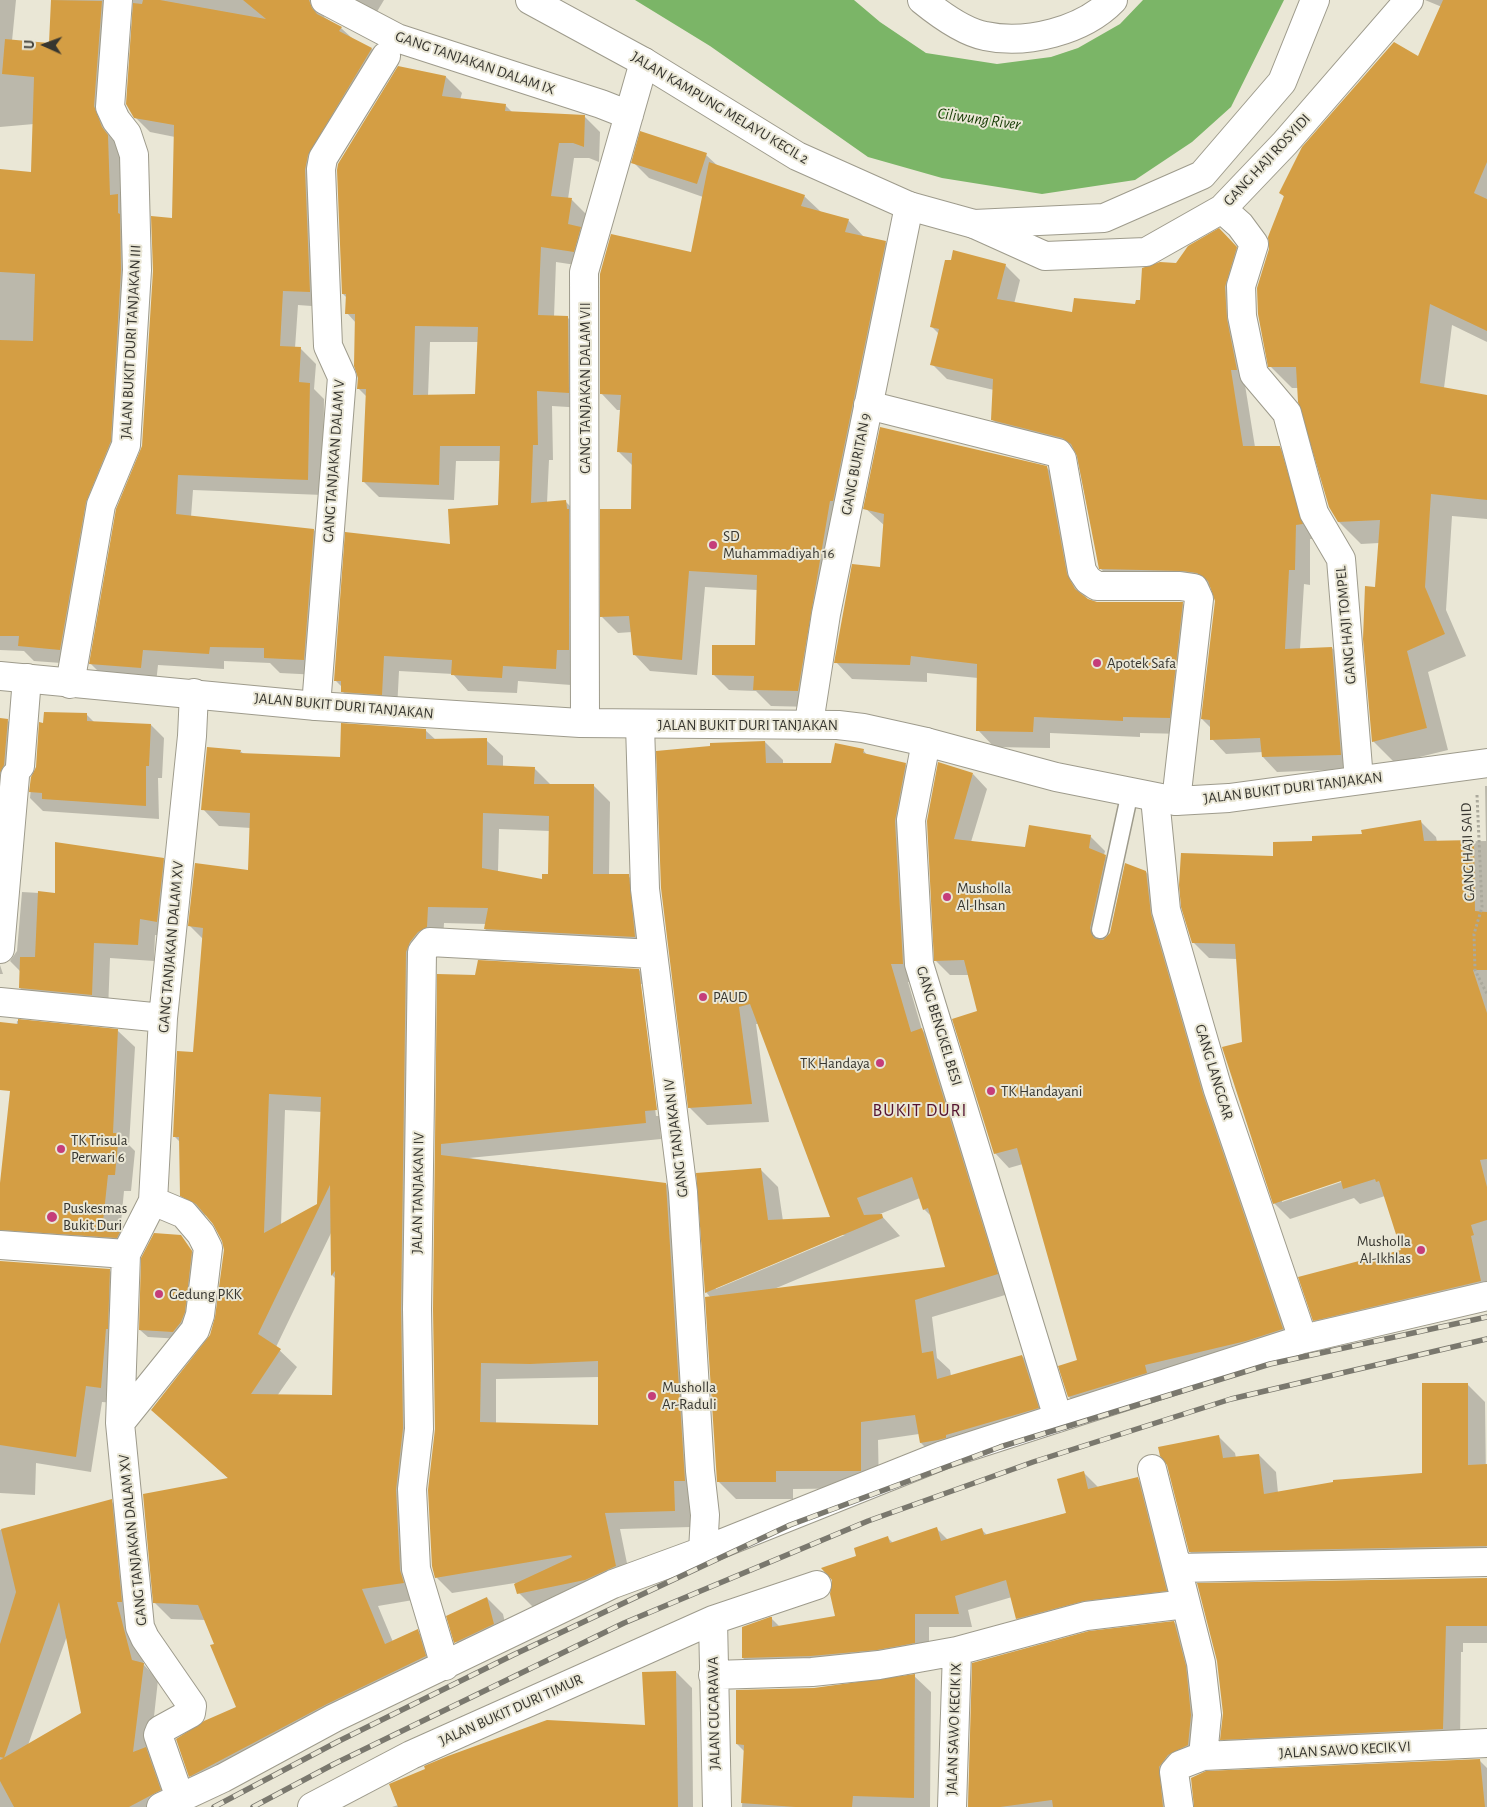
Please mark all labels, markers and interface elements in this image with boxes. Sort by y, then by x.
north arrow [20,20,70,70]
street label: GANG TANJAKAN DALAM IX [393,27,557,99]
text: U [23,40,37,49]
street label: JALAN KAMPUNG MELAYU KECIL 2 [628,48,812,168]
water label: Ciliwung River [936,104,1022,134]
street label: GANG HAJI ROSYIDI [1220,110,1314,210]
street label: JALAN BUKIT DURI TANJAKAN III [117,244,145,440]
street label: GANG TANJAKAN DALAM VII [576,302,594,474]
street label: GANG TANJAKAN DALAM V [319,379,349,543]
street label: GANG BURITAN 9 [837,411,875,517]
place label: SD Muhammadiyah 16 [723,527,834,562]
marker: SD Muhammadiyah 16 [707,539,719,551]
street label: GANG HAJI TOMPEL [1332,565,1360,685]
place label: Apotek Safa [1107,654,1176,672]
marker: Apotek Safa [1091,657,1103,669]
street label: JALAN BUKIT DURI TANJAKAN [254,689,434,723]
street label: JALAN BUKIT DURI TANJAKAN [658,716,838,734]
street label: JALAN BUKIT DURI TANJAKAN [1203,768,1383,808]
street label: GANG HAJI SAID [1457,802,1479,902]
street label: GANG TANJAKAN DALAM XV [155,860,187,1034]
place label: Musholla Al-Ihsan [957,879,1011,914]
marker: Musholla Al-Ihsan [941,891,953,903]
street label: GANG BENGKEL BESI [912,964,966,1088]
place label: PAUD [713,988,748,1006]
marker: PAUD [697,991,709,1003]
street label: GANG LANGGAR [1191,1022,1237,1122]
place label: TK Handaya [800,1054,870,1072]
marker: TK Handaya [874,1057,886,1069]
street label: GANG TANJAKAN IV [660,1077,692,1199]
place label: TK Handayani [1001,1082,1082,1100]
marker: TK Handayani [985,1085,997,1097]
district label: BUKIT DURI [871,1100,969,1122]
place label: TK Trisula Perwari 6 [71,1131,128,1166]
street label: JALAN TANJAKAN IV [408,1132,428,1254]
marker: TK Trisula Perwari 6 [55,1143,67,1155]
place label: Puskesmas Bukit Duri [63,1199,127,1234]
marker: Puskesmas Bukit Duri [45,1210,59,1224]
place label: Musholla Al-Ikhlas [1357,1232,1411,1267]
marker: Musholla Al-Ikhlas [1415,1244,1427,1256]
place label: Gedung PKK [169,1285,242,1303]
marker: Gedung PKK [153,1288,165,1300]
place label: Musholla Ar-Raduli [662,1378,717,1413]
marker: Musholla Ar-Raduli [646,1390,658,1402]
street label: GANG TANJAKAN DALAM XV [115,1453,151,1627]
street label: JALAN CUCARAWA [704,1656,724,1770]
street label: JALAN SAWO KECIK IX [943,1663,965,1795]
street label: JALAN BUKIT DURI TIMUR [437,1670,585,1750]
street label: JALAN SAWO KECIK VI [1279,1738,1411,1762]

